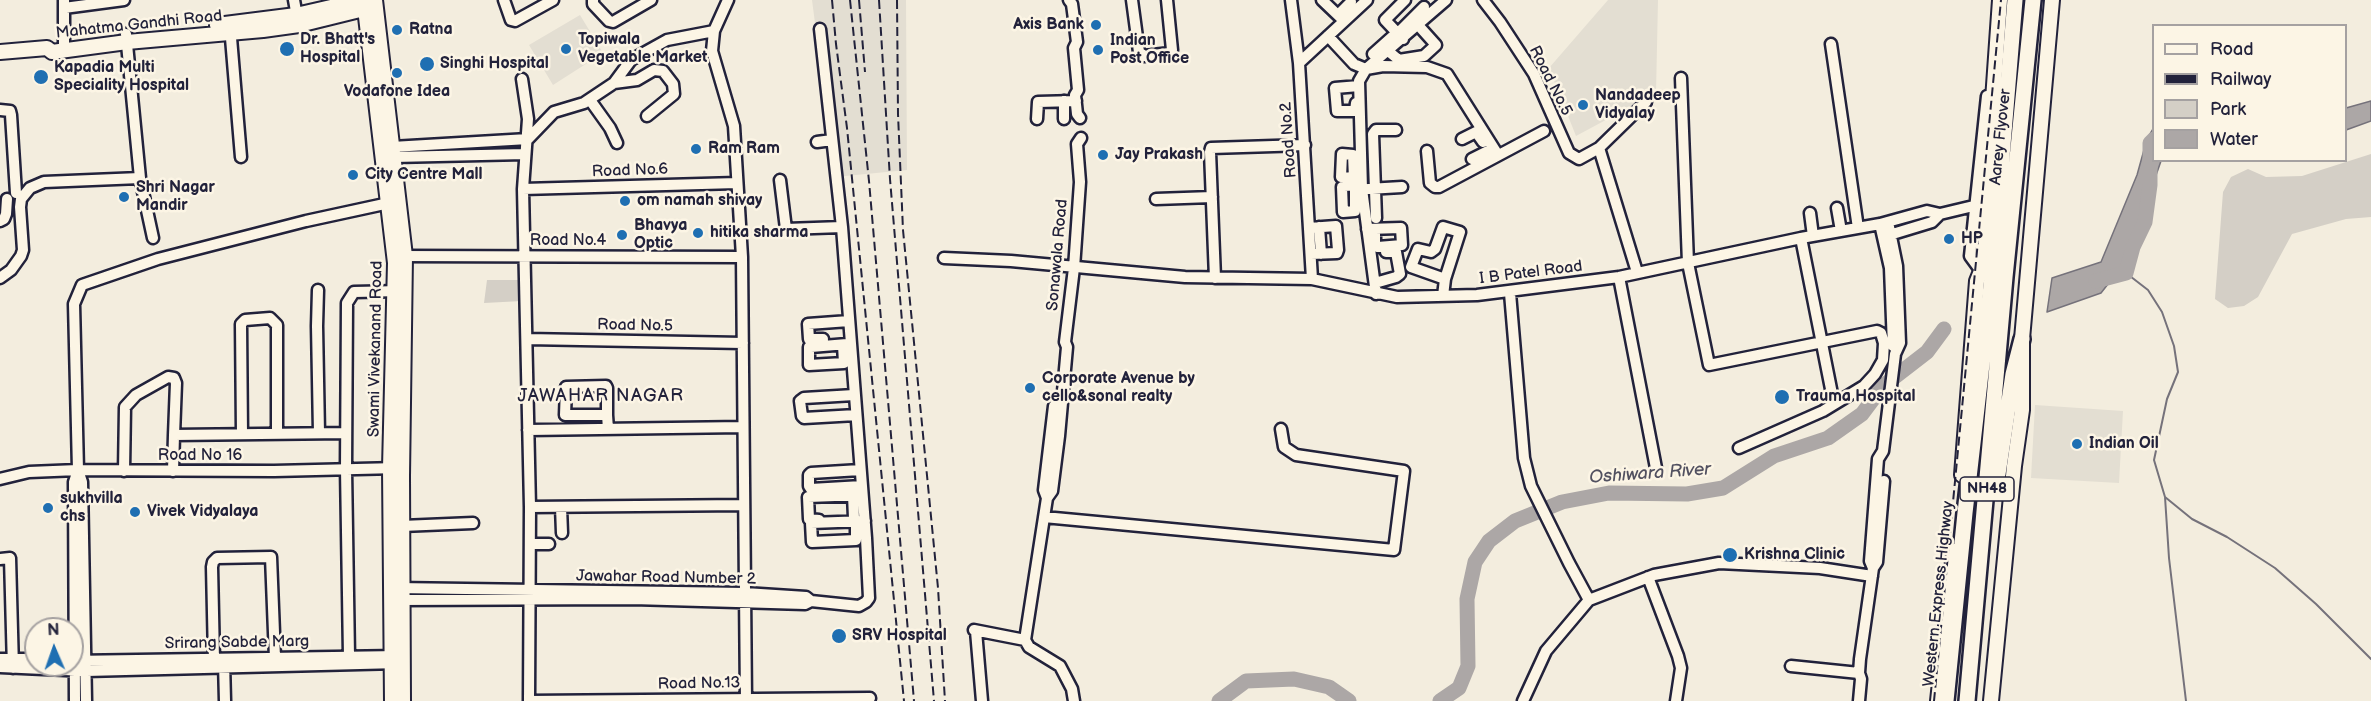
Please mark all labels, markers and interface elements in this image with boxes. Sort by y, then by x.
street label: Mahatma Gandhi Road [55,7,223,43]
place label: Axis Bank [1013,15,1084,35]
marker: Axis Bank [1089,18,1103,32]
place label: Ratna [409,20,453,40]
marker: Ratna [390,23,404,37]
legend [2152,24,2347,162]
place label: Dr. Bhatt's Hospital [300,30,375,68]
place label: Topiwala Vegetable Market [578,30,707,68]
place label: Indian Post Office [1110,31,1189,69]
text: Road [2210,39,2254,60]
marker: Dr. Bhatt's Hospital [278,40,296,58]
marker: Topiwala Vegetable Market [559,42,573,56]
marker: Indian Post Office [1091,43,1105,57]
street label: Road No.5 [1524,43,1576,119]
place label: Singhi Hospital [440,54,549,74]
marker: Singhi Hospital [418,55,436,73]
place label: Kapadia Multi Speciality Hospital [54,58,189,96]
marker: Vodafone Idea [390,66,404,80]
marker: Kapadia Multi Speciality Hospital [32,68,50,86]
text: Railway [2210,69,2272,90]
place label: Vodafone Idea [344,82,450,102]
place label: Nandadeep Vidyalay [1595,86,1681,124]
street label: Aarey Flyover [1986,88,2016,186]
marker: Nandadeep Vidyalay [1576,98,1590,112]
text: Park [2210,99,2246,120]
street label: Road No.2 [1277,101,1301,179]
text: Water [2210,129,2258,150]
place label: Ram Ram [708,139,780,159]
marker: Ram Ram [689,142,703,156]
place label: Jay Prakash [1115,145,1203,165]
marker: Jay Prakash [1096,148,1110,162]
street label: Road No.6 [591,160,669,182]
place label: City Centre Mall [365,165,483,185]
marker: City Centre Mall [346,168,360,182]
place label: Shri Nagar Mandir [136,178,215,216]
marker: Shri Nagar Mandir [117,190,131,204]
place label: om namah shivay [637,191,762,211]
marker: om namah shivay [618,194,632,208]
street label: Sonawala Road [1044,198,1072,312]
place label: Bhavya Optic [634,216,687,254]
place label: hitika sharma [710,223,808,243]
marker: hitika sharma [691,226,705,240]
marker: Bhavya Optic [615,228,629,242]
place label: HP [1961,229,1983,249]
street label: Road No.4 [530,231,606,251]
marker: HP [1942,232,1956,246]
street label: I B Patel Road [1478,257,1584,289]
street label: Swami Vivekanand Road [365,261,387,437]
street label: Road No.5 [597,316,673,336]
place label: Corporate Avenue by cello&sonal realty [1042,369,1195,407]
marker: Corporate Avenue by cello&sonal realty [1023,381,1037,395]
district label: JAWAHAR NAGAR [518,385,684,407]
place label: Trauma Hospital [1796,387,1916,407]
marker: Trauma Hospital [1773,388,1791,406]
place label: Indian Oil [2089,434,2159,454]
marker: Indian Oil [2070,437,2084,451]
street label: Road No 16 [158,446,242,466]
water label: Oshiwara River [1588,459,1712,489]
road number: NH48 [1960,477,2014,501]
place label: sukhvilla chs [60,489,123,527]
street label: Western Express Highway [1920,500,1958,688]
marker: sukhvilla chs [41,501,55,515]
place label: Vivek Vidyalaya [147,502,259,522]
marker: Vivek Vidyalaya [128,505,142,519]
place label: Krishna Clinic [1744,545,1845,565]
marker: Krishna Clinic [1721,546,1739,564]
street label: Jawahar Road Number 2 [576,567,756,589]
north arrow [24,617,84,677]
text: N [47,621,60,640]
place label: SRV Hospital [852,626,947,646]
marker: SRV Hospital [830,627,848,645]
street label: Srirang Sabde Marg [165,632,309,654]
street label: Road No.13 [657,674,741,694]

